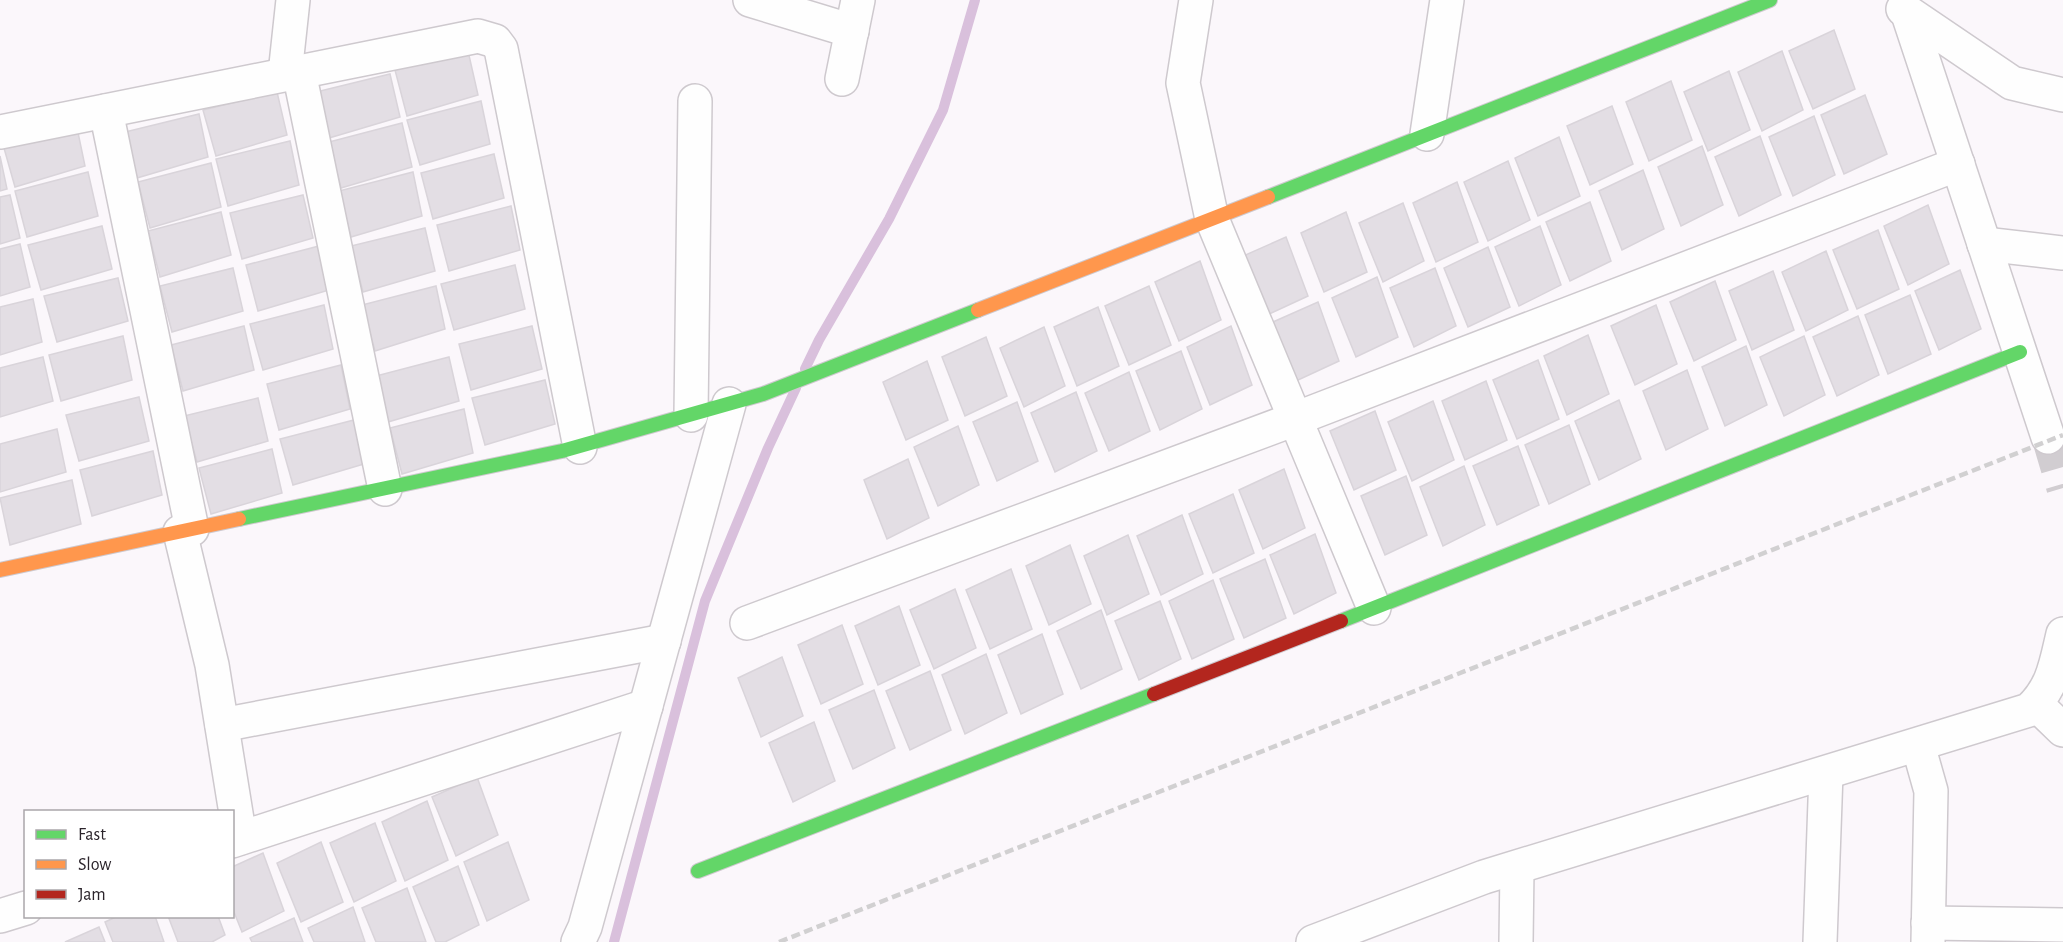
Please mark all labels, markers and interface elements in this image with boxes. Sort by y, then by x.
legend [24,810,234,918]
text: Fast [78,826,106,844]
text: Slow [78,856,111,874]
text: Jam [78,886,106,904]

